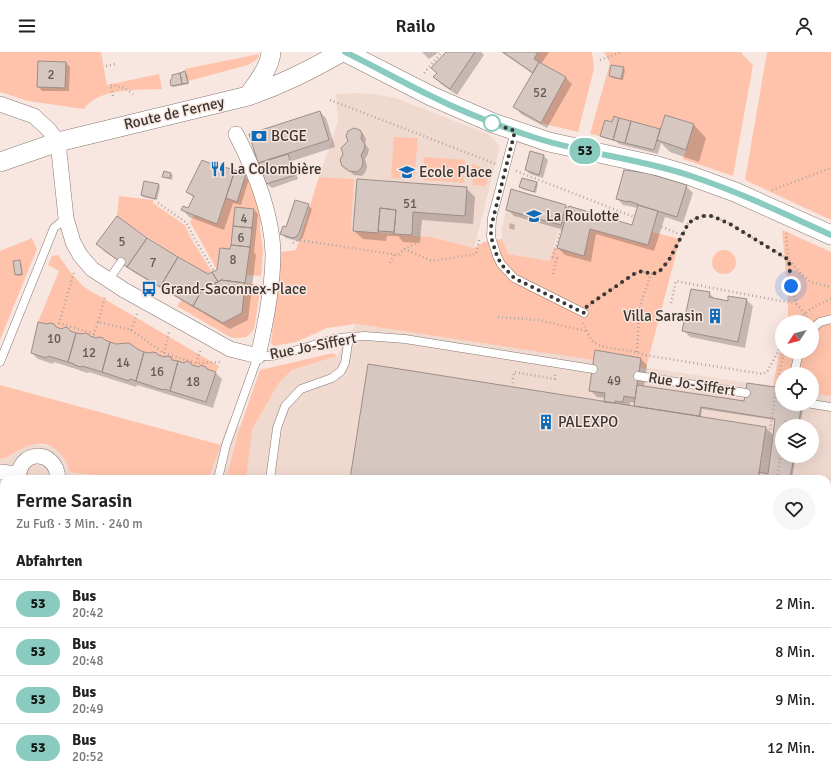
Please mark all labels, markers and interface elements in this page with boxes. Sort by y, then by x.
icon: menu [16,15,38,37]
text: Railo [396,15,435,37]
icon: person [793,15,815,37]
house number: 2 [47,67,55,83]
house number: 52 [533,85,547,101]
street label: Route de Ferney [122,93,226,133]
unlabelled marker [483,114,501,132]
bank icon: BCGE [250,127,268,145]
place label: BCGE [271,127,307,145]
line badge: 53 [567,138,603,164]
text: 53 [577,142,593,159]
restaurant icon: La Colombière [209,160,227,178]
place label: La Colombière [230,160,322,178]
school or university icon: Ecole Place [398,163,416,181]
place label: Ecole Place [419,163,492,181]
house number: 51 [403,196,417,212]
school or university icon: La Roulotte [525,207,543,225]
place label: La Roulotte [546,207,619,225]
house number: 4 [240,211,248,227]
house number: 6 [237,230,245,246]
house number: 5 [118,234,126,250]
house number: 8 [229,252,237,268]
house number: 7 [149,255,157,271]
your location [781,276,801,296]
bus stop icon: Grand-Saconnex-Place [140,280,158,298]
place label: Grand-Saconnex-Place [161,280,307,298]
place label: Villa Sarasin [623,307,703,325]
building icon: Villa Sarasin [706,307,724,325]
north arrow [775,315,819,359]
map controls [775,315,819,463]
street label: Rue Jo-Siffert [268,329,358,363]
house number: 10 [47,331,61,347]
house number: 12 [82,345,96,361]
house number: 14 [116,355,130,371]
house number: 16 [150,364,164,380]
button: locate [775,367,819,411]
street label: Rue Jo-Siffert [647,368,737,400]
house number: 49 [607,373,621,389]
house number: 18 [186,374,200,390]
building icon: PALEXPO [537,413,555,431]
place label: PALEXPO [558,413,618,431]
button: layers [775,419,819,463]
button: heart [773,488,815,530]
text: Ferme Sarasin [16,489,132,513]
text: Zu Fuß · 3 Min. · 240 m [16,516,143,532]
text: Abfahrten [16,552,83,570]
text: Bus [72,587,96,605]
text: 53 [30,595,46,612]
text: 2 Min. [775,595,815,613]
text: 20:42 [72,605,104,621]
text: Bus [72,635,96,653]
text: 53 [30,643,46,660]
text: 8 Min. [775,643,815,661]
text: 20:48 [72,653,104,669]
text: Bus [72,683,96,701]
text: 53 [30,691,46,708]
text: 9 Min. [775,691,815,709]
text: 20:49 [72,701,104,717]
text: Bus [72,731,96,749]
text: 53 [30,739,46,756]
text: 12 Min. [767,739,815,757]
text: 20:52 [72,749,104,765]

